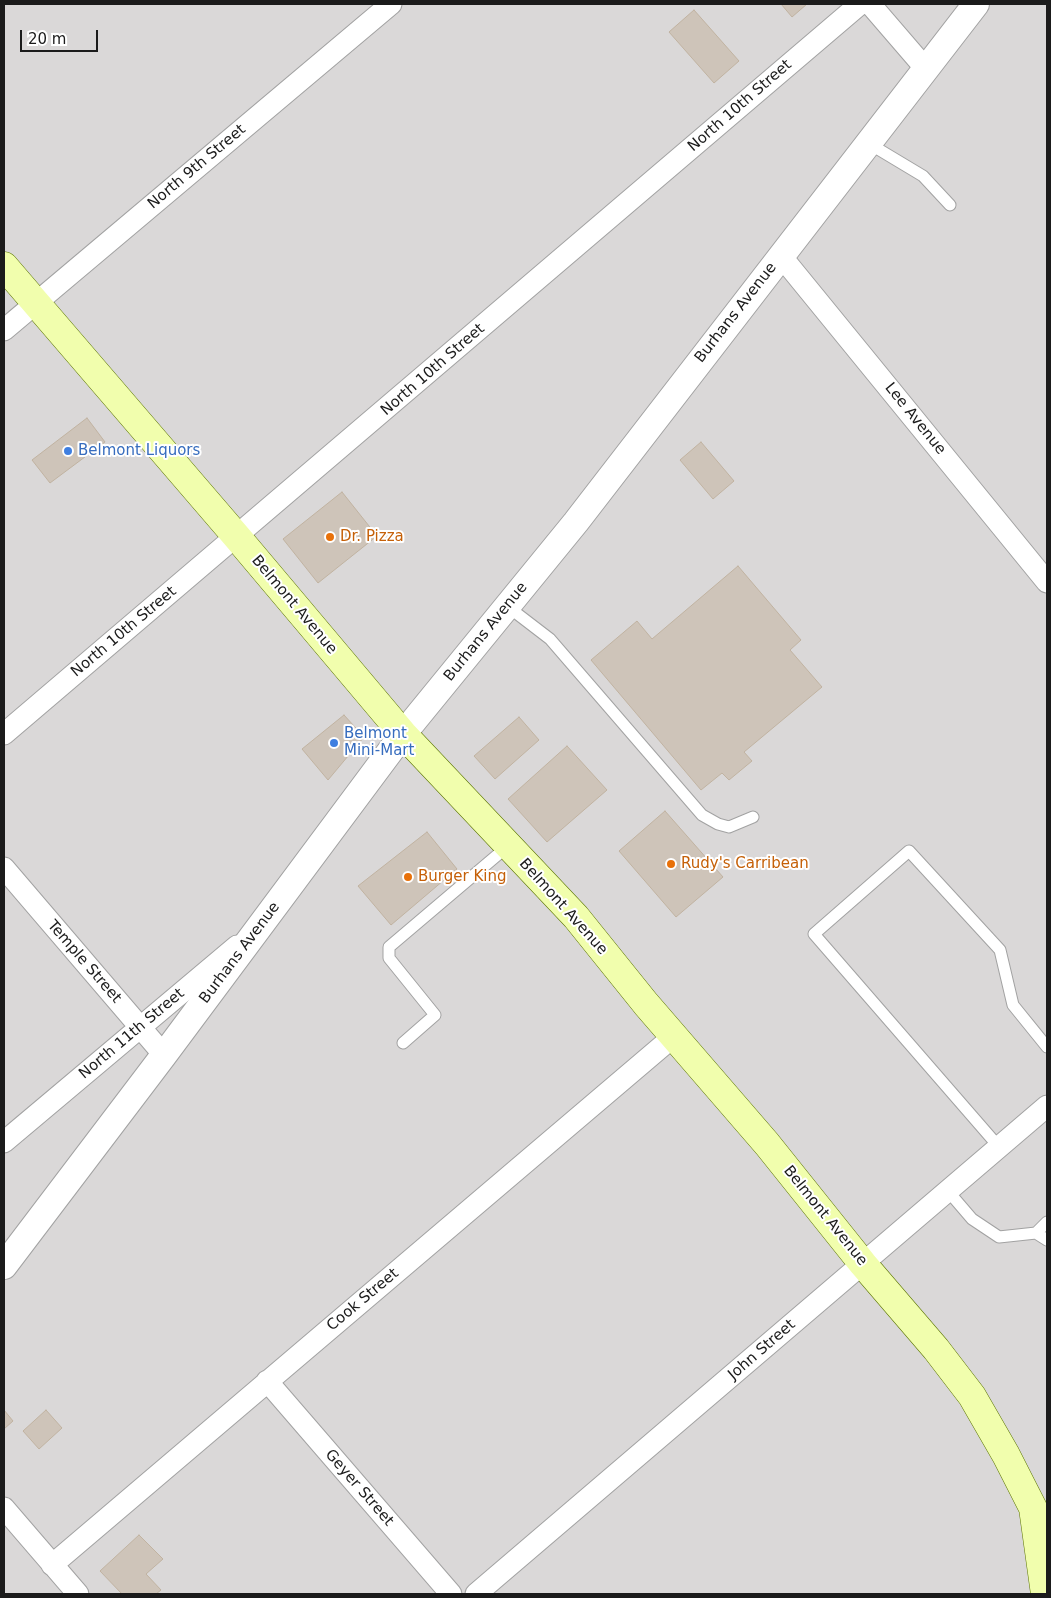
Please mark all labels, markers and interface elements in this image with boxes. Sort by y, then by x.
scale bar [22,20,100,52]
text: 20 m [28,30,66,48]
street label: North 10th Street [684,56,796,156]
street label: North 9th Street [144,121,250,213]
street label: Burhans Avenue [691,259,781,367]
street label: North 10th Street [377,320,489,420]
street label: Lee Avenue [881,380,949,458]
place label: Belmont Liquors [78,442,200,460]
marker: Belmont Liquors [62,445,74,457]
place label: Dr. Pizza [340,528,404,546]
marker: Dr. Pizza [324,531,336,543]
street label: Belmont Avenue [247,552,341,658]
street label: Burhans Avenue [441,579,531,685]
street label: North 10th Street [68,583,180,681]
place label: Belmont Mini-Mart [344,725,414,760]
marker: Belmont Mini-Mart [328,737,340,749]
street label: Belmont Avenue [515,855,611,959]
place label: Rudy's Carribean [681,855,809,873]
marker: Rudy's Carribean [665,858,677,870]
place label: Burger King [418,868,506,886]
marker: Burger King [402,871,414,883]
street label: Burhans Avenue [196,899,284,1007]
street label: Temple Street [43,917,125,1007]
street label: North 11th Street [76,985,188,1083]
street label: Belmont Avenue [779,1162,871,1270]
street label: Cook Street [324,1265,402,1335]
street label: John Street [725,1316,799,1384]
street label: Geyer Street [321,1446,397,1530]

